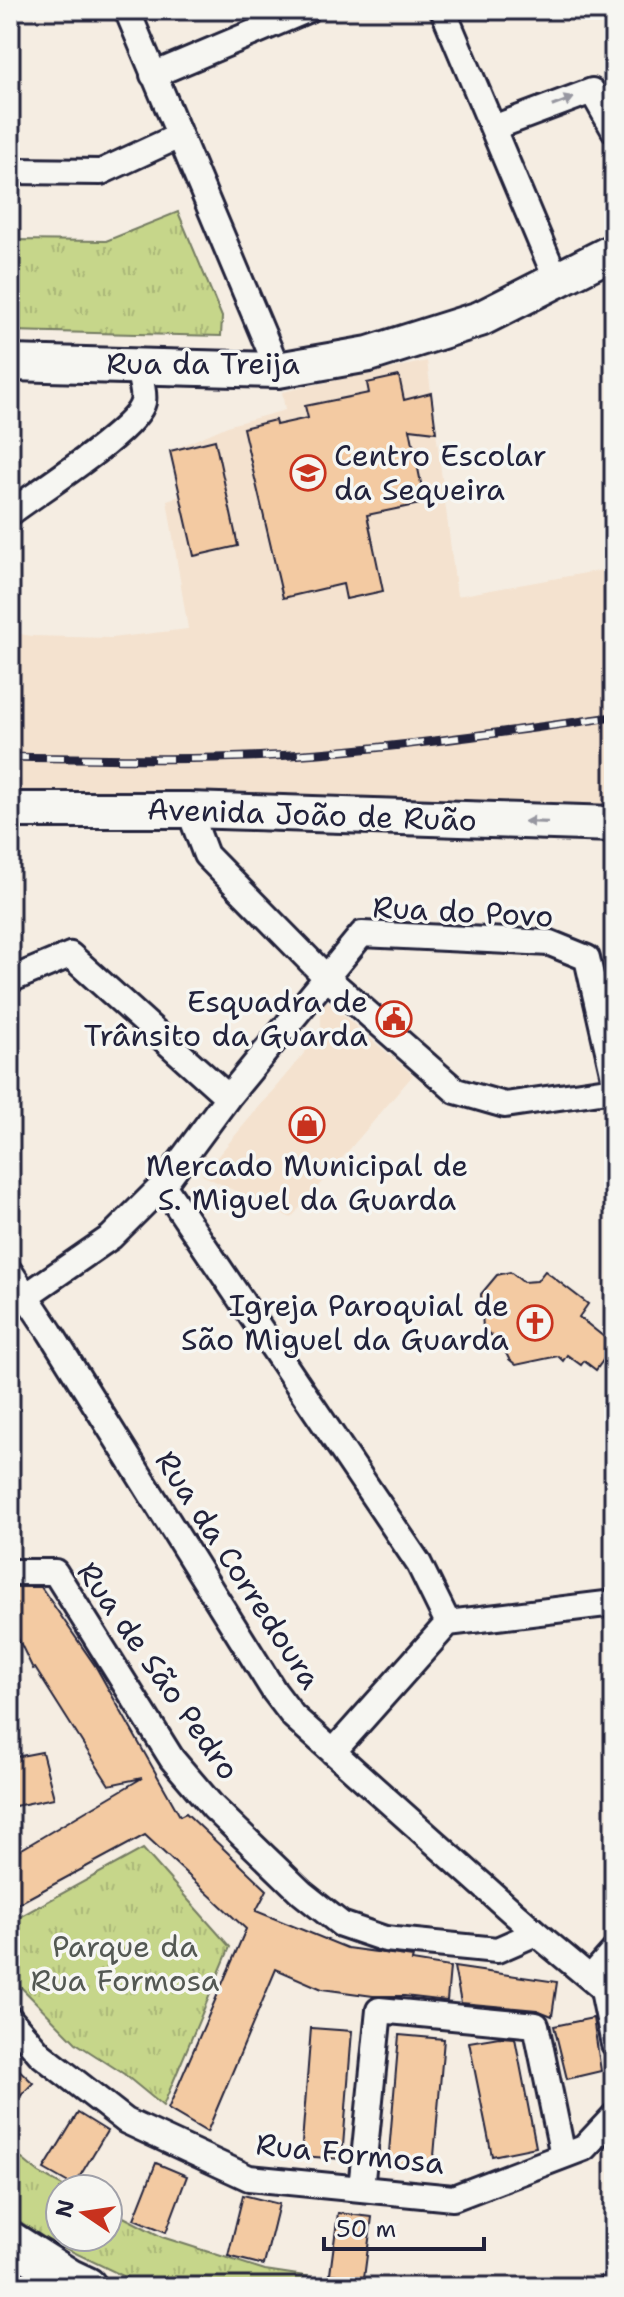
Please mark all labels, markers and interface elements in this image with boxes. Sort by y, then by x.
one-way arrow [552,95,576,108]
street label: Rua da Treija [106,343,300,384]
place label: Centro Escolar da Sequeira [334,435,547,510]
school or university icon: Centro Escolar da Sequeira [289,454,327,492]
street label: Avenida João de Ruão [146,788,478,841]
one-way arrow [523,815,548,828]
street label: Rua do Povo [372,886,555,937]
place label: Esquadra de Trânsito da Guarda [84,981,368,1056]
public building icon: Esquadra de Trânsito da Guarda [375,1000,413,1038]
shop icon: Mercado Municipal de S. Miguel da Guarda [288,1106,326,1144]
place label: Mercado Municipal de S. Miguel da Guarda [146,1145,468,1220]
place label: Igreja Paroquial de São Miguel da Guarda [181,1285,509,1360]
church icon: Igreja Paroquial de São Miguel da Guarda [516,1304,554,1342]
street label: Rua da Corredoura [146,1443,331,1697]
street label: Rua de São Pedro [68,1553,249,1788]
park label: Parque da Rua Formosa [30,1926,220,2001]
street label: Rua Formosa [254,2123,447,2184]
north arrow [44,2173,124,2253]
text: N [49,2197,81,2220]
scale bar [324,2201,484,2251]
text: 50 m [336,2213,396,2245]

